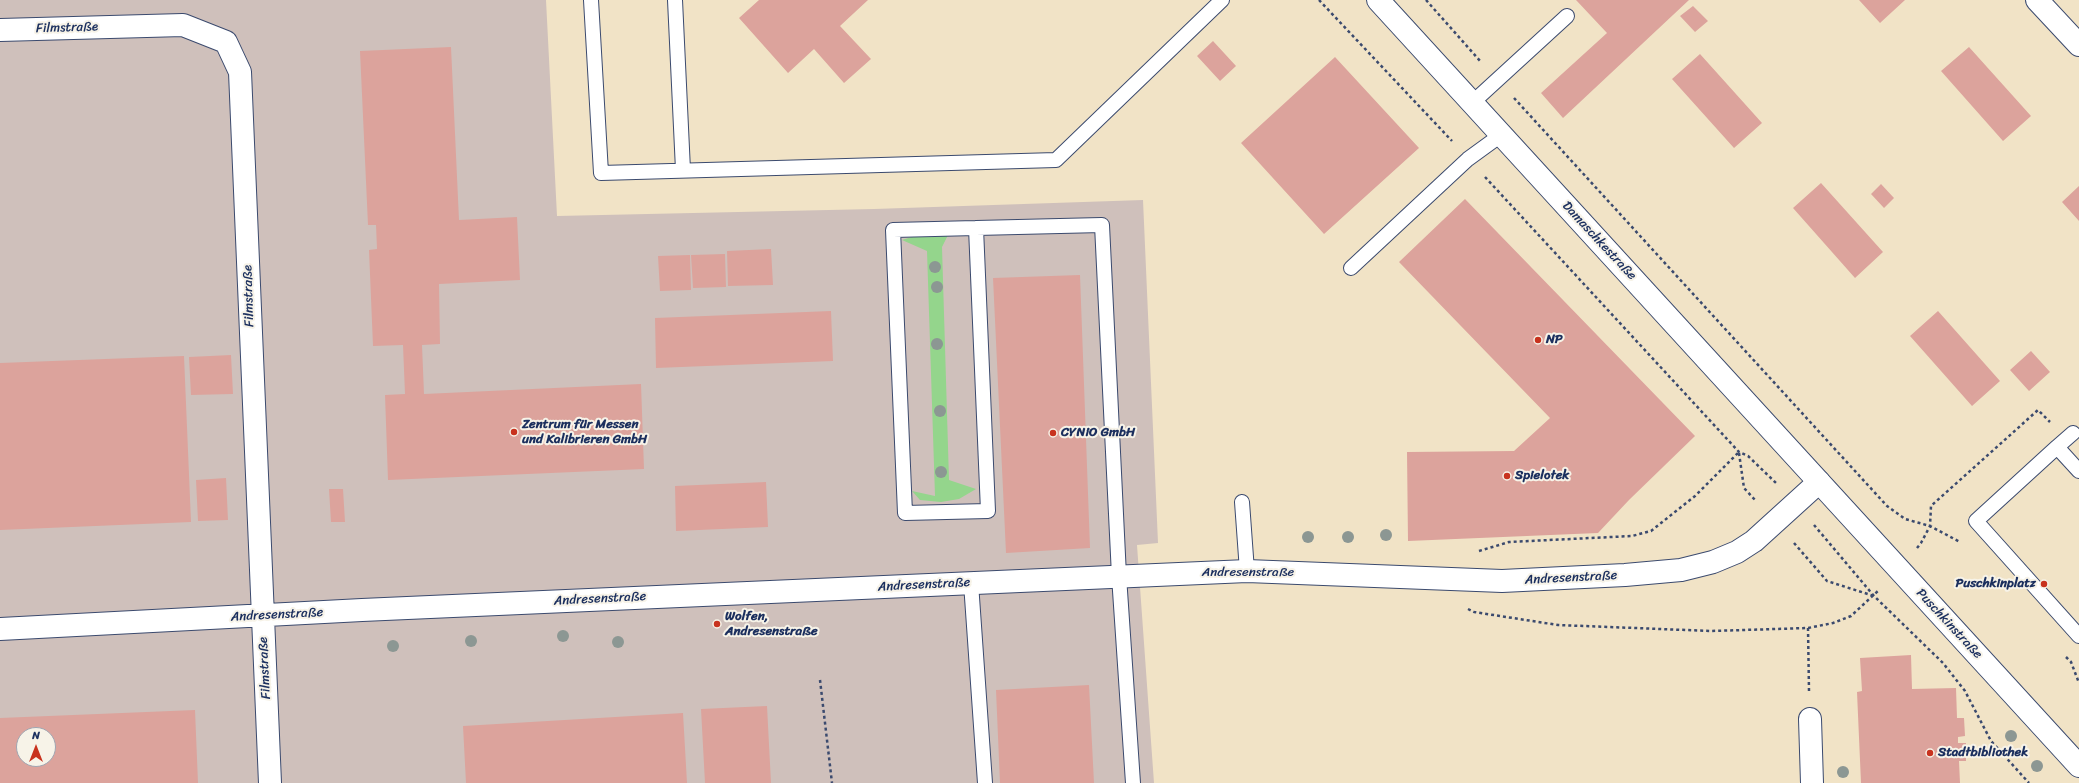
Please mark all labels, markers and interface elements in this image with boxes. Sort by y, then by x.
street label: Filmstraße [36,19,98,37]
street label: Damaschkestraße [1559,198,1639,284]
street label: Filmstraße [240,265,258,327]
place label: NP [1546,332,1563,348]
marker: NP [1533,335,1543,345]
place label: Zentrum für Messen und Kalibrieren GmbH [522,417,647,448]
place label: CYNiO GmbH [1061,425,1135,441]
marker: Zentrum für Messen und Kalibrieren GmbH [509,427,519,437]
marker: CYNiO GmbH [1048,428,1058,438]
place label: Spielotek [1515,468,1569,484]
marker: Spielotek [1502,471,1512,481]
street label: Andresenstraße [1202,565,1294,581]
street label: Andresenstraße [1524,568,1618,588]
street label: Andresenstraße [877,575,971,595]
place label: Puschkinplatz [1955,576,2036,592]
marker: Puschkinplatz [2039,579,2049,589]
street label: Puschkinstraße [1913,586,1985,662]
street label: Andresenstraße [553,589,647,609]
street label: Andresenstraße [230,605,324,625]
place label: Wolfen, Andresenstraße [725,609,818,640]
marker: Wolfen, Andresenstraße [712,619,722,629]
street label: Filmstraße [256,636,274,700]
text: N [32,726,40,745]
north arrow [16,727,56,767]
place label: Stadtbibliothek [1938,745,2028,761]
marker: Stadtbibliothek [1925,748,1935,758]

